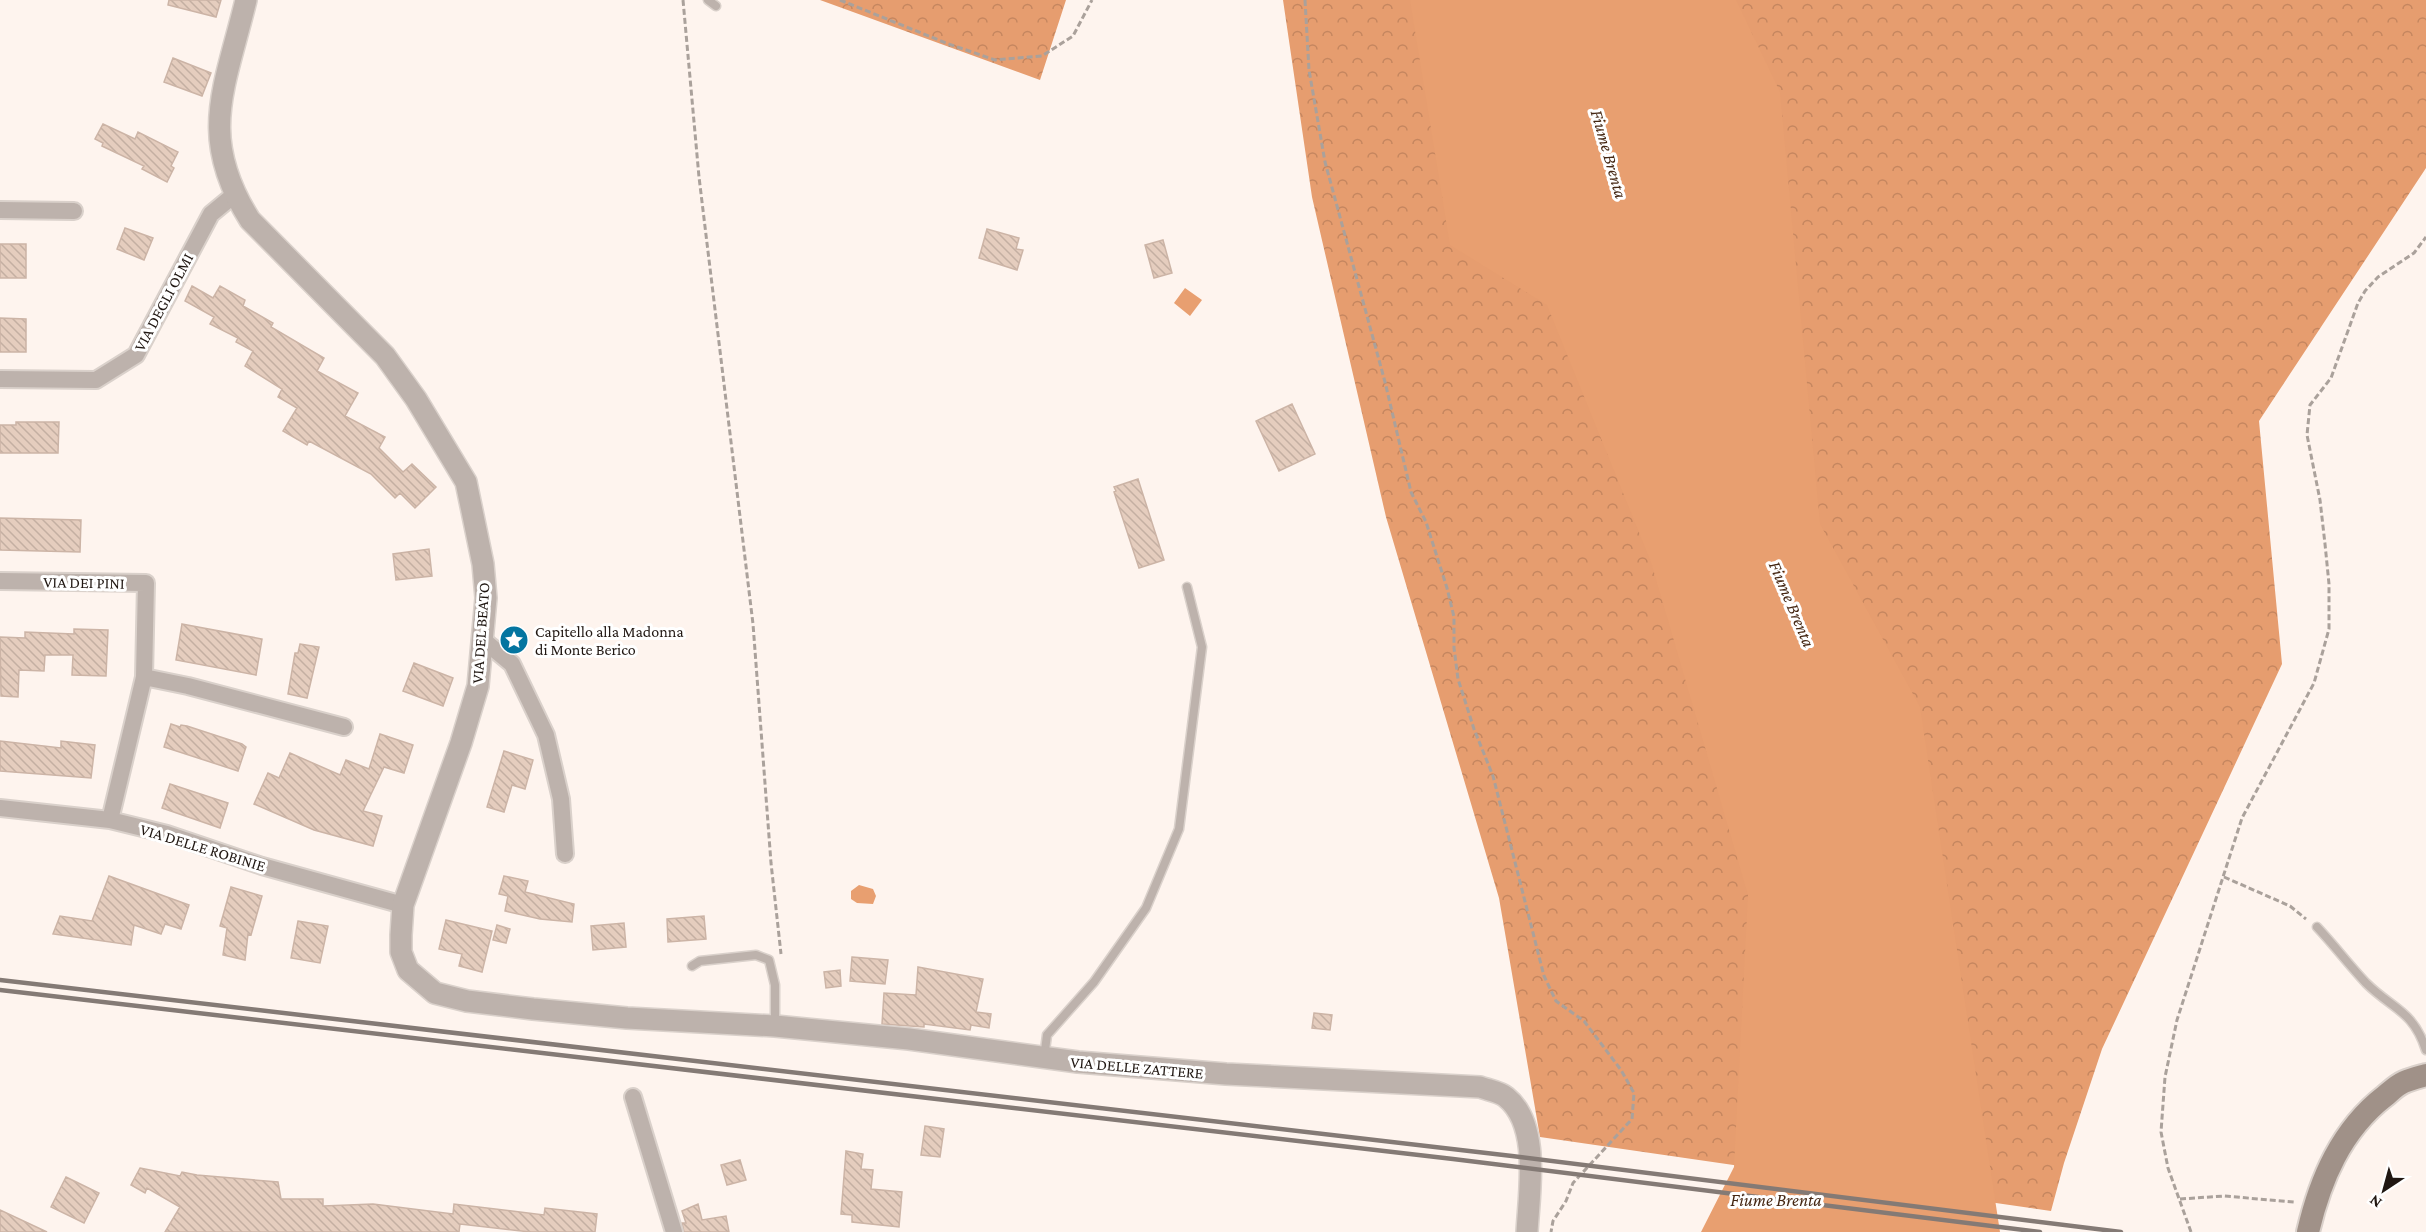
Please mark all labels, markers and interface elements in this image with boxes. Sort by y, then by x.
water label: Fiume Brenta [1587,107,1631,201]
street label: VIA DEGLI OLMI [131,250,196,354]
water label: Fiume Brenta [1765,558,1819,651]
street label: VIA DEI PINI [43,573,125,592]
street label: VIA DEL BEATO [468,582,493,684]
place label: Capitello alla Madonna di Monte Berico [535,623,684,658]
place icon: Capitello alla Madonna di Monte Berico [498,624,530,656]
street label: VIA DELLE ROBINIE [138,820,268,875]
street label: VIA DELLE ZATTERE [1070,1053,1205,1082]
north arrow [2354,1160,2414,1220]
water label: Fiume Brenta [1730,1190,1822,1210]
text: N [2366,1192,2385,1212]

